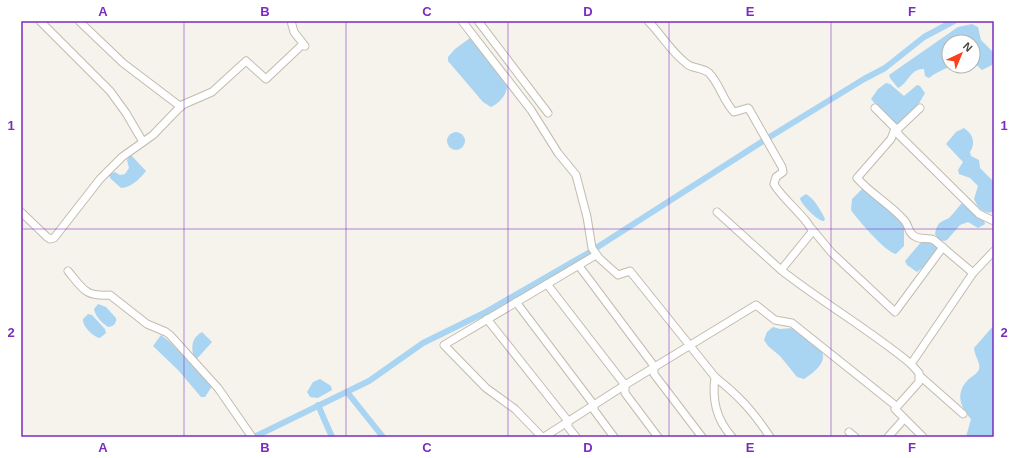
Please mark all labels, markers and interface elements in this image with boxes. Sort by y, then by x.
text: A [98,4,108,19]
text: B [260,4,270,19]
text: C [422,4,432,19]
text: D [583,4,593,19]
text: E [746,4,755,19]
text: F [908,4,916,19]
north arrow [941,34,981,74]
text: N [961,40,975,54]
text: 1 [7,118,15,133]
text: 1 [1000,118,1008,133]
text: 2 [7,325,15,340]
text: 2 [1000,325,1008,340]
text: A [98,440,108,455]
text: B [260,440,270,455]
text: C [422,440,432,455]
text: D [583,440,593,455]
text: E [746,440,755,455]
text: F [908,440,916,455]

